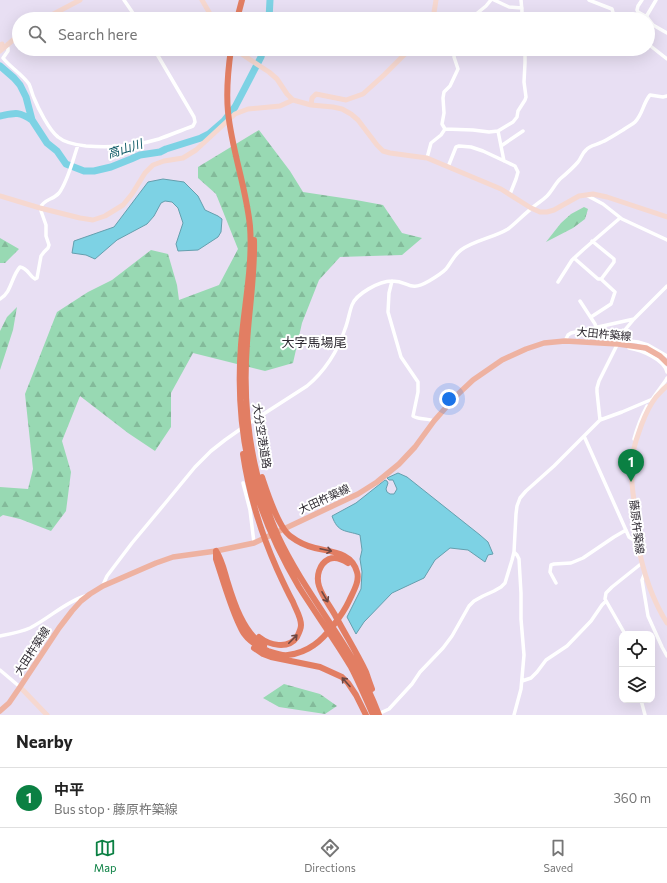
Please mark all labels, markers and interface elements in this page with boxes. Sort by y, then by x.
search box [12,12,655,56]
icon: search [26,23,48,45]
text: Search here [58,25,137,43]
water label: 高山川 [105,135,146,160]
street label: 大田杵築線 [576,325,632,342]
district label: 大字馬場尾 [281,334,347,350]
your location [439,389,459,409]
street label: 大分空港道路 [251,402,274,470]
pin: 1 [618,449,644,482]
street label: 大田杵築線 [296,481,351,516]
street label: 藤原杵築線 [628,499,647,555]
one-way arrow [319,547,332,555]
one-way arrow [321,591,329,603]
street label: 大田杵築線 [11,624,52,677]
map controls [619,631,655,703]
button: locate [619,631,655,667]
one-way arrow [288,635,298,644]
button: layers [619,667,655,703]
one-way arrow [341,677,350,687]
text: Nearby [16,731,73,752]
text: 中平 [54,780,84,798]
text: 1 [26,790,32,806]
text: 360 m [613,790,651,806]
text: Bus stop · 藤原杵築線 [54,801,178,817]
tab: Map [94,837,117,874]
tab: Directions [304,837,356,874]
tab: Saved [543,837,573,874]

